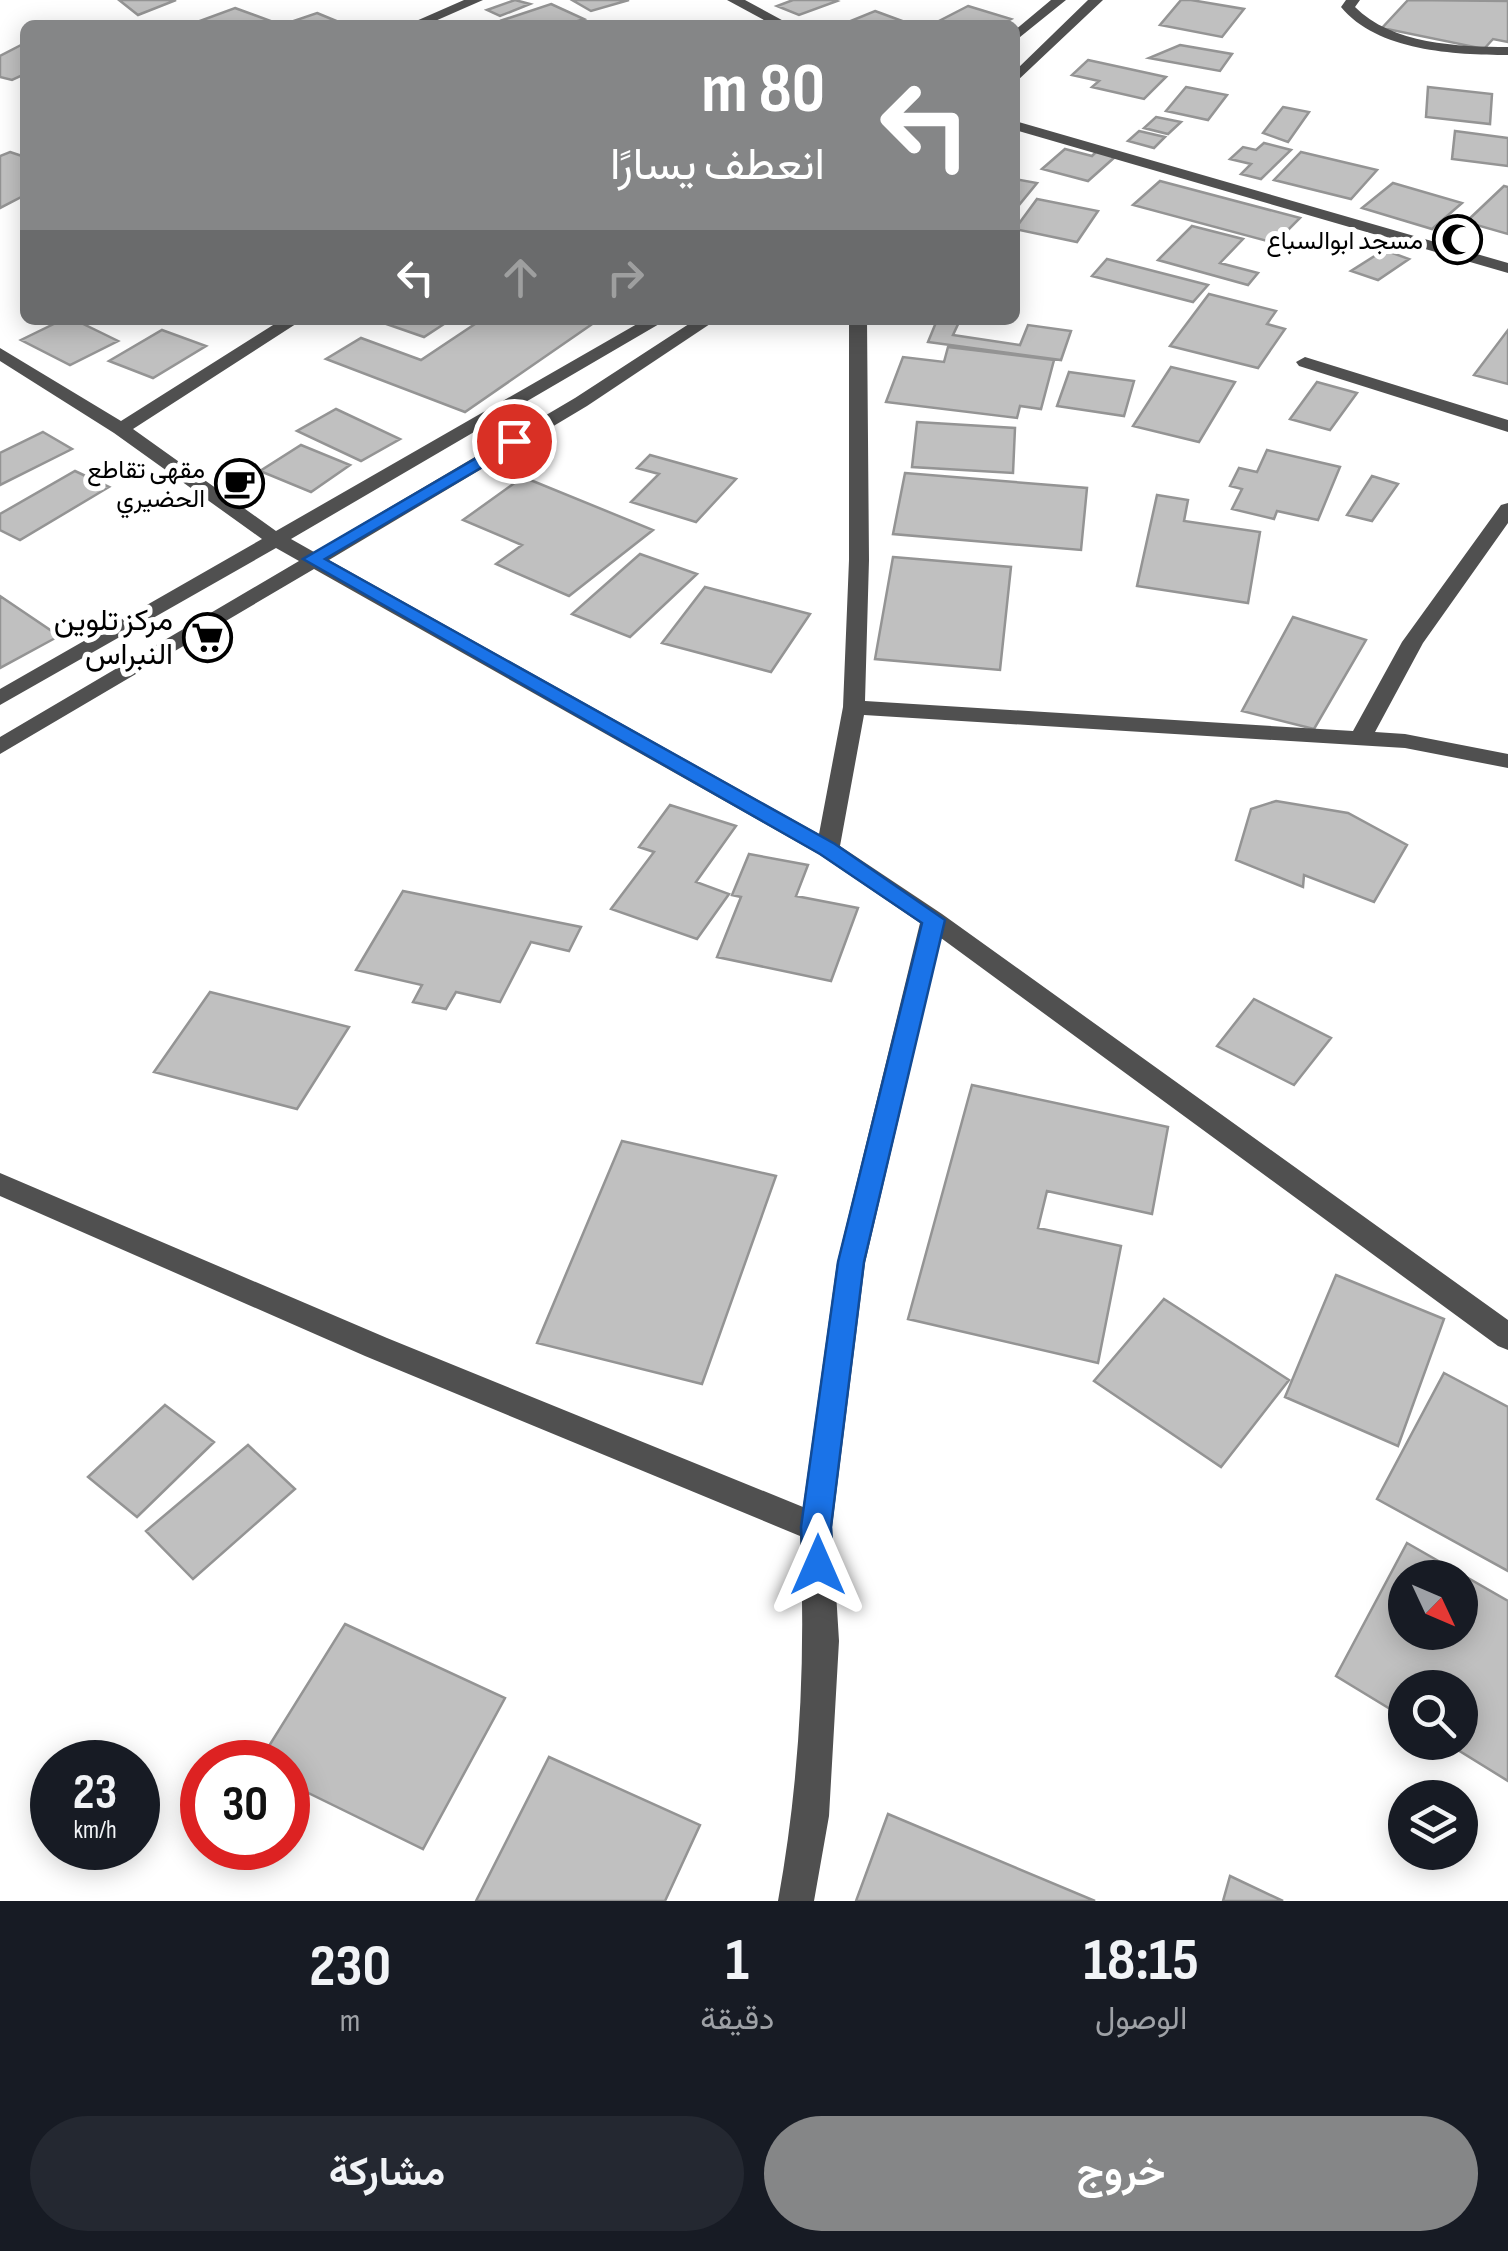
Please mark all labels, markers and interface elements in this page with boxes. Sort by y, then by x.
text: 80 m [701,48,825,132]
icon: left [860,60,990,190]
text: انعطف يسارًا [610,138,825,193]
mosque icon: مسجد ابوالسباع [1432,214,1484,266]
place label: مسجد ابوالسباع [1266,226,1423,257]
icon: left [388,250,443,305]
icon: ahead [493,250,548,305]
icon: right [598,250,653,305]
pin [472,399,557,484]
icon: arrive [487,414,542,469]
place label: مقهى تقاطع الحضيري [87,455,205,519]
cafe icon: مقهى تقاطع الحضيري [214,457,266,509]
place label: مركز تلوين النبراس [54,603,173,673]
supermarket icon: مركز تلوين النبراس [182,611,234,663]
position arrow [766,1513,870,1617]
north arrow [1388,1560,1478,1650]
map controls [1388,1560,1478,1870]
button: search [1388,1670,1478,1760]
speed limit sign: 30 [180,1740,310,1870]
text: 23 [73,1763,117,1823]
button: layers [1388,1780,1478,1870]
text: km/h [73,1815,117,1846]
text: 1 [726,1925,749,1997]
text: 18:15 [1084,1925,1199,1997]
text: 230 [309,1931,391,2003]
text: دقيقة [700,2000,774,2039]
text: الوصول [1095,2000,1187,2039]
text: m [340,2002,360,2041]
button: مشاركة [30,2116,744,2231]
button: خروج [764,2116,1478,2231]

